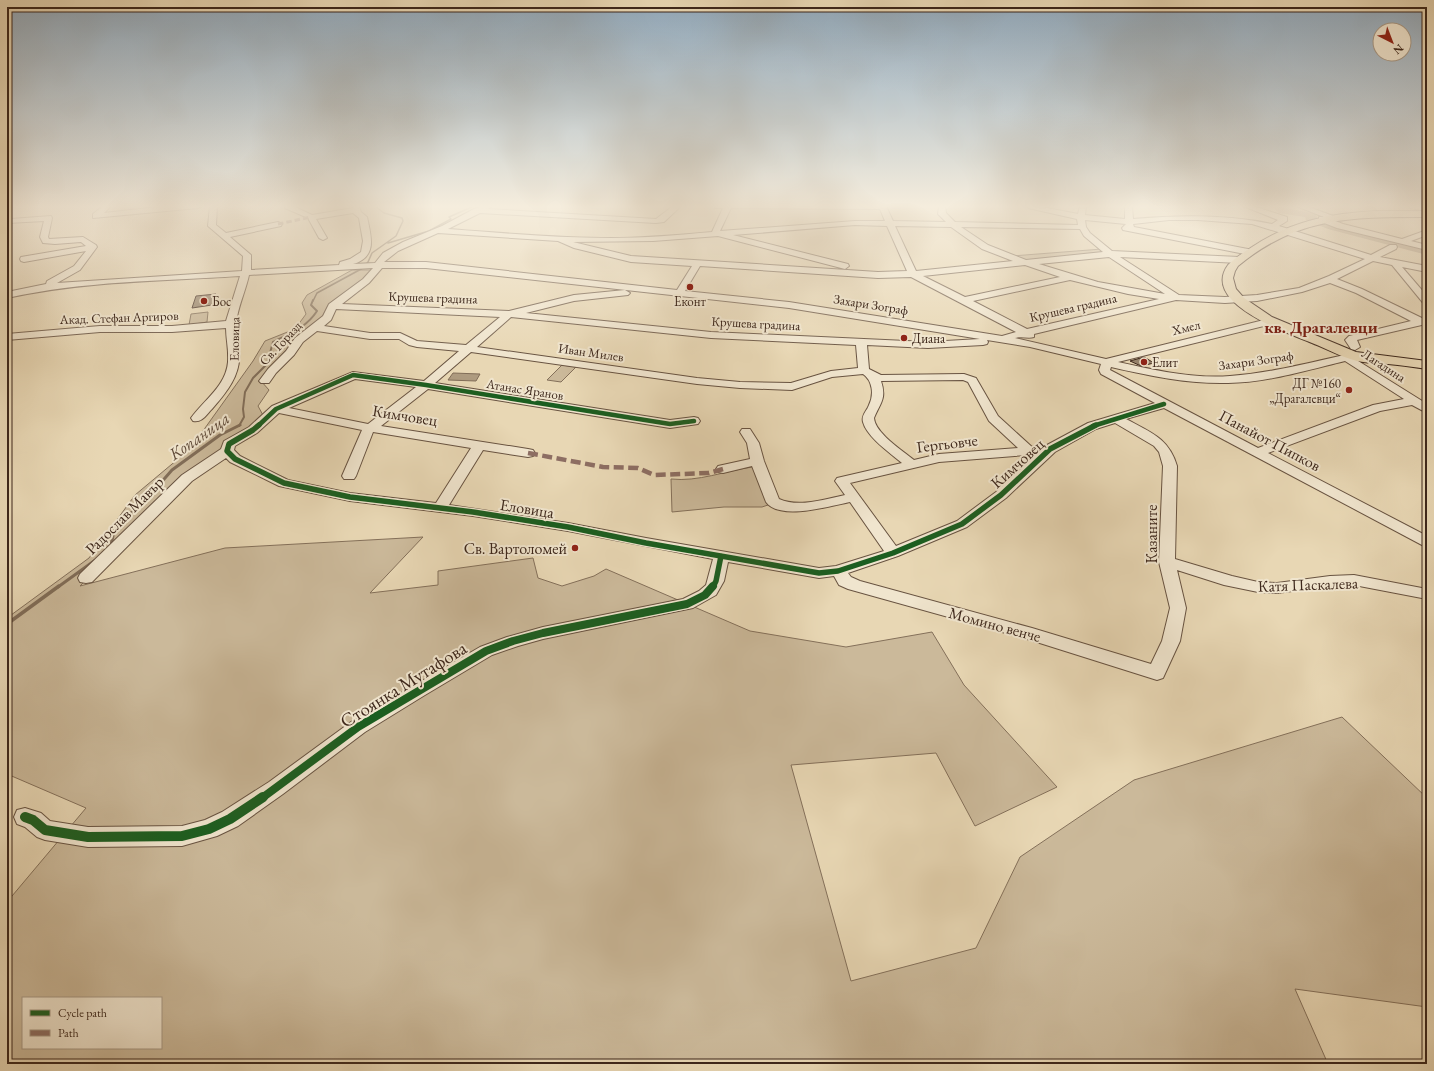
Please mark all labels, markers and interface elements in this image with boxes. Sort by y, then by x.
north arrow [1372,22,1412,62]
text: N [1391,41,1407,58]
marker: Еконт [685,282,695,292]
street label: Крушева градина [388,287,479,308]
street label: Крушева градина [1028,289,1119,326]
street label: Захари Зограф [832,290,910,319]
place label: Бос [212,293,231,310]
place label: Еконт [674,293,707,310]
marker: Бос [199,296,209,306]
street label: Акад. Стефан Аргиров [58,307,179,328]
street label: Крушева градина [711,313,802,334]
street label: Еловица [226,316,243,361]
street label: Хмел [1169,316,1202,339]
district label: кв. Драгалевци [1264,316,1378,338]
street label: Св. Горазд [256,318,305,369]
place label: Диана [912,330,946,347]
marker: Диана [899,333,909,343]
street label: Иван Милев [557,339,625,366]
street label: Лагадина [1359,345,1410,386]
street label: Захари Зограф [1217,347,1295,374]
place label: Елит [1152,354,1178,371]
marker: Елит [1139,357,1149,367]
street label: Атанас Яранов [484,375,565,404]
place label: ДГ №160 „Драгалевци“ [1269,375,1341,407]
marker: ДГ №160 „Драгалевци“ [1344,385,1354,395]
street label: Кимчовец [371,400,440,431]
street label: Панайот Пипков [1215,405,1324,476]
water label: Копаница [163,407,234,465]
street label: Гергьовче [915,429,979,458]
street label: Кимчовец [986,433,1049,493]
street label: Радослав Мавър [81,472,168,559]
street label: Еловица [498,494,556,523]
street label: Казаните [1141,505,1162,563]
place label: Св. Вартоломей [464,538,568,559]
marker: Св. Вартоломей [570,543,580,553]
street label: Катя Паскалева [1258,572,1359,597]
street label: Момино венче [946,602,1043,647]
street label: Стоянка Мутафова [335,635,472,733]
legend [22,997,162,1049]
text: Cycle path [58,1005,107,1021]
text: Path [58,1025,79,1041]

